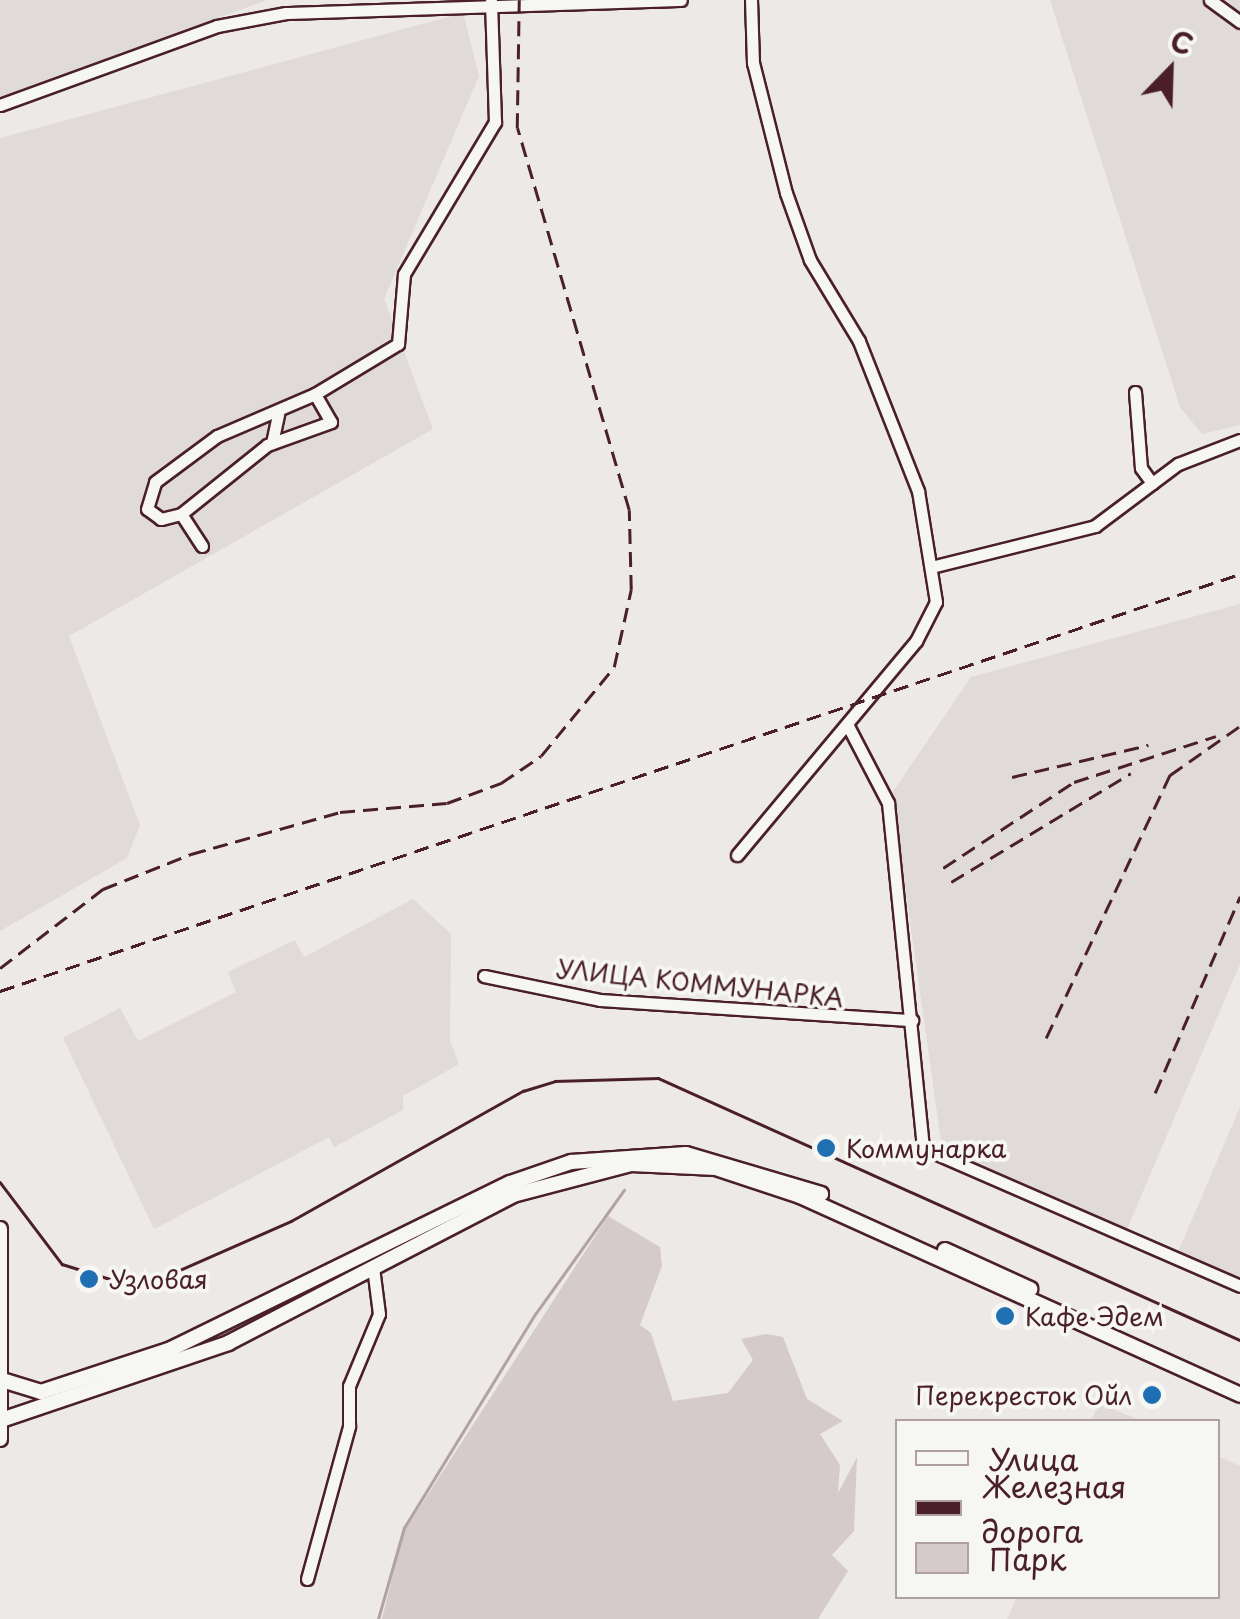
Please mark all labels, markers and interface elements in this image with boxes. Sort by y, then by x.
text: С [1164,18,1200,66]
north arrow [1120,20,1220,120]
street label: УЛИЦА КОММУНАРКА [554,953,846,1013]
place label: Коммунарка [846,1133,1006,1163]
marker: Коммунарка [815,1137,837,1159]
place label: Узловая [109,1264,208,1294]
marker: Узловая [78,1268,100,1290]
place label: Кафе Эдем [1025,1301,1164,1331]
marker: Кафе Эдем [994,1305,1016,1327]
place label: Перекресток Ойл [915,1380,1132,1410]
marker: Перекресток Ойл [1141,1384,1163,1406]
legend [895,1419,1220,1599]
text: Улица [989,1436,1078,1481]
text: Железная дорога [982,1463,1127,1553]
text: Парк [989,1536,1066,1581]

